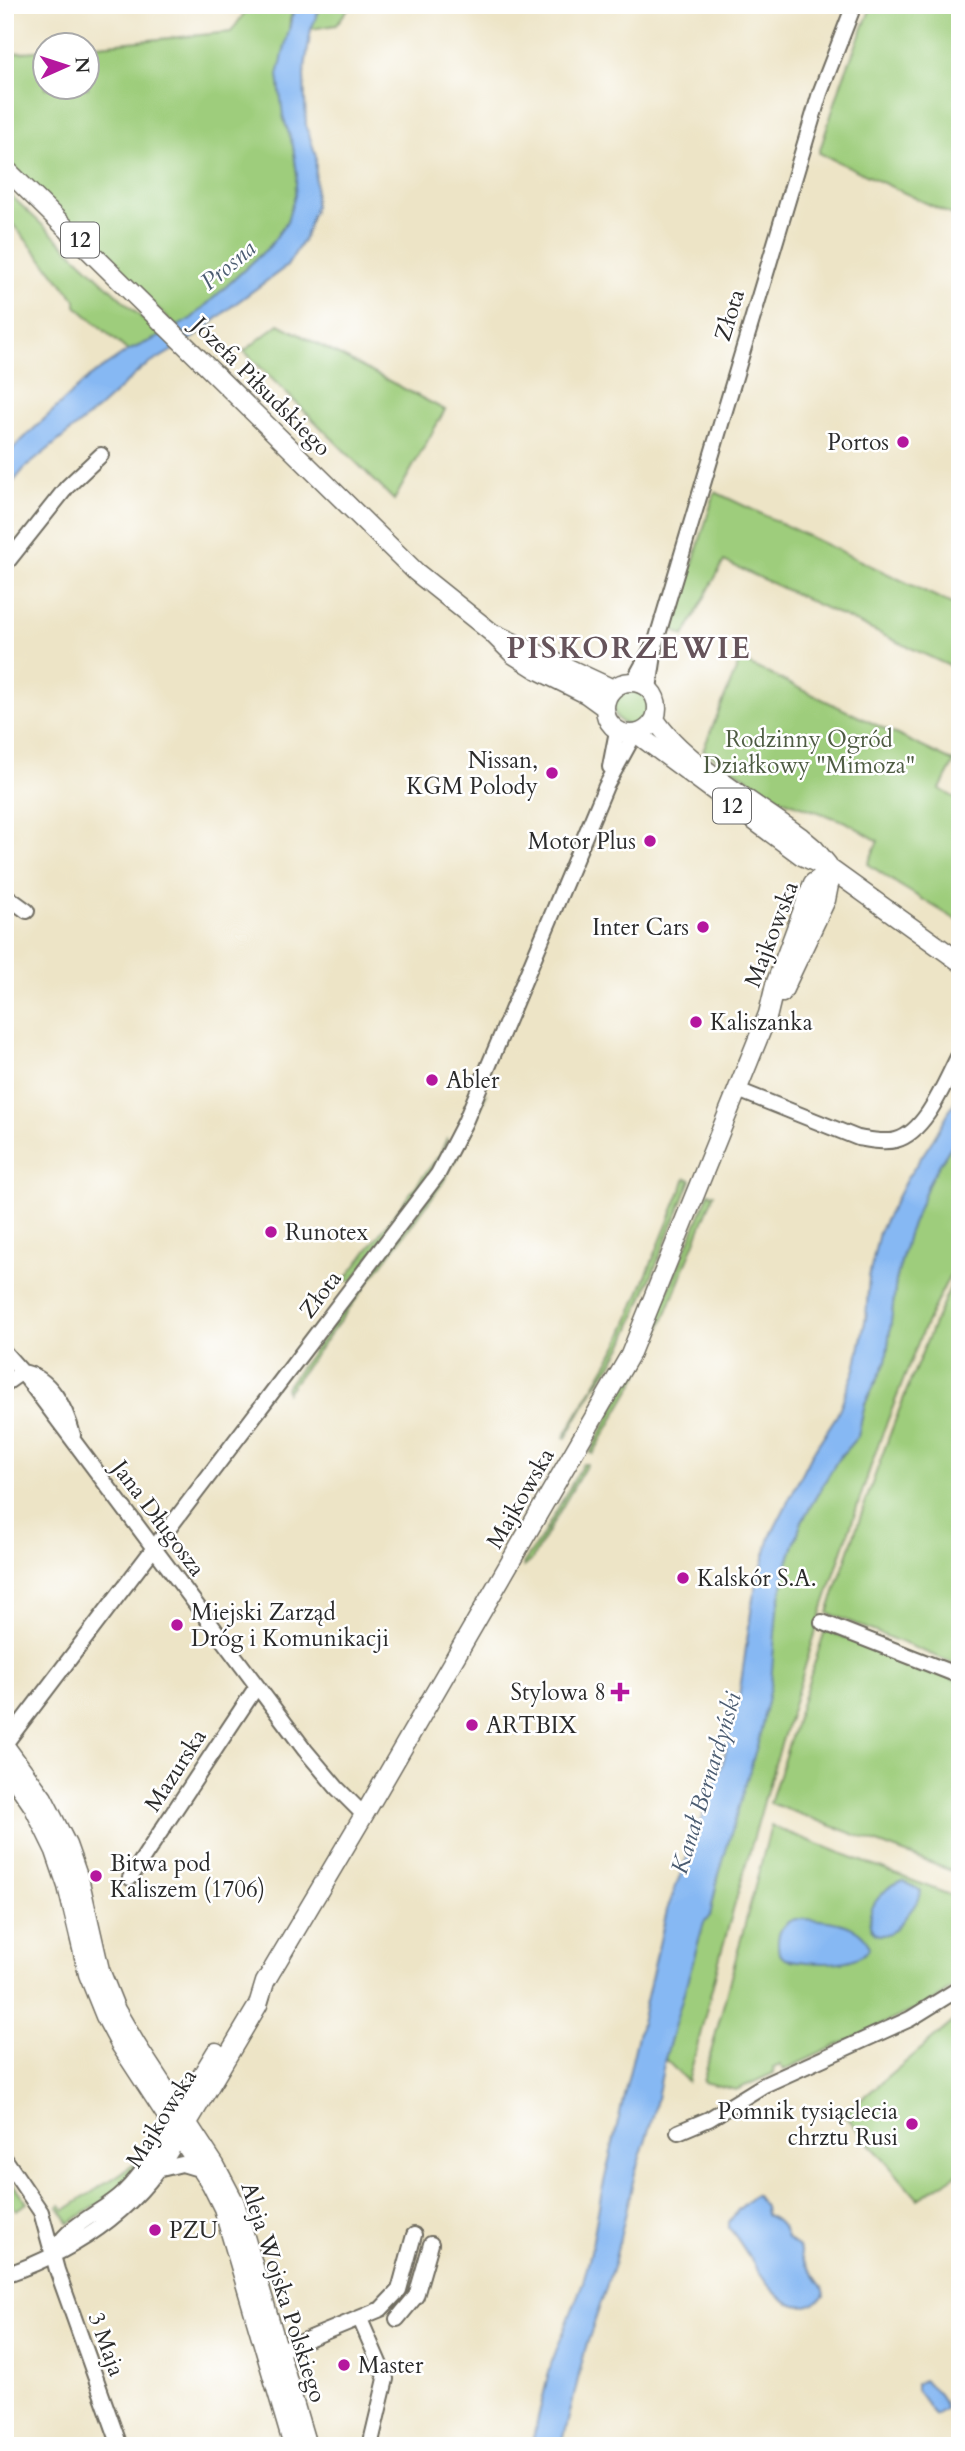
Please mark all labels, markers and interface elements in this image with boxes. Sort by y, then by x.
north arrow [32,32,102,102]
text: N [69,56,95,75]
road number: 12 [61,222,99,258]
water label: Prosna [194,232,263,298]
street label: Złota [707,285,752,345]
street label: Józefa Piłsudskiego [183,308,338,463]
place label: Portos [827,427,889,458]
marker: Portos [895,434,911,450]
district label: PISKORZEWIE [506,628,752,669]
park label: Rodzinny Ogród Działkowy "Mimoza" [703,724,915,781]
place label: Nissan, KGM Polody [406,745,538,802]
marker: Nissan, KGM Polody [544,765,560,781]
road number: 12 [713,788,751,824]
place label: Motor Plus [528,826,636,857]
marker: Motor Plus [642,833,658,849]
street label: Majkowska [737,877,806,992]
place label: Inter Cars [592,912,689,943]
marker: Inter Cars [695,919,711,935]
place label: Kaliszanka [710,1007,813,1038]
marker: Kaliszanka [688,1014,704,1030]
place label: Abler [446,1065,500,1096]
marker: Abler [424,1072,440,1088]
place label: Runotex [285,1217,369,1248]
marker: Runotex [263,1224,279,1240]
street label: Złota [292,1264,349,1325]
street label: Majkowska [479,1442,562,1554]
street label: Jana Długosza [103,1452,212,1583]
place label: Kalskór S.A. [697,1563,816,1594]
marker: Kalskór S.A. [675,1570,691,1586]
place label: Miejski Zarząd Dróg i Komunikacji [191,1597,389,1654]
marker: Miejski Zarząd Dróg i Komunikacji [169,1617,185,1633]
place label: Stylowa 8 [510,1677,606,1708]
marker: Stylowa 8 [612,1684,628,1700]
water label: Kanał Bernardyński [663,1688,750,1878]
place label: ARTBIX [486,1710,578,1741]
marker: ARTBIX [464,1717,480,1733]
street label: Mazurska [137,1723,214,1818]
place label: Bitwa pod Kaliszem (1706) [110,1848,265,1905]
marker: Bitwa pod Kaliszem (1706) [88,1868,104,1884]
street label: Majkowska [119,2063,204,2174]
place label: Pomnik tysiąclecia chrztu Rusi [717,2096,898,2153]
marker: Pomnik tysiąclecia chrztu Rusi [904,2116,920,2132]
street label: Aleja Wojska Polskiego [233,2178,334,2406]
place label: PZU [169,2215,218,2246]
marker: PZU [147,2222,163,2238]
street label: 3 Maja [81,2308,132,2381]
place label: Master [358,2350,424,2381]
marker: Master [336,2357,352,2373]

